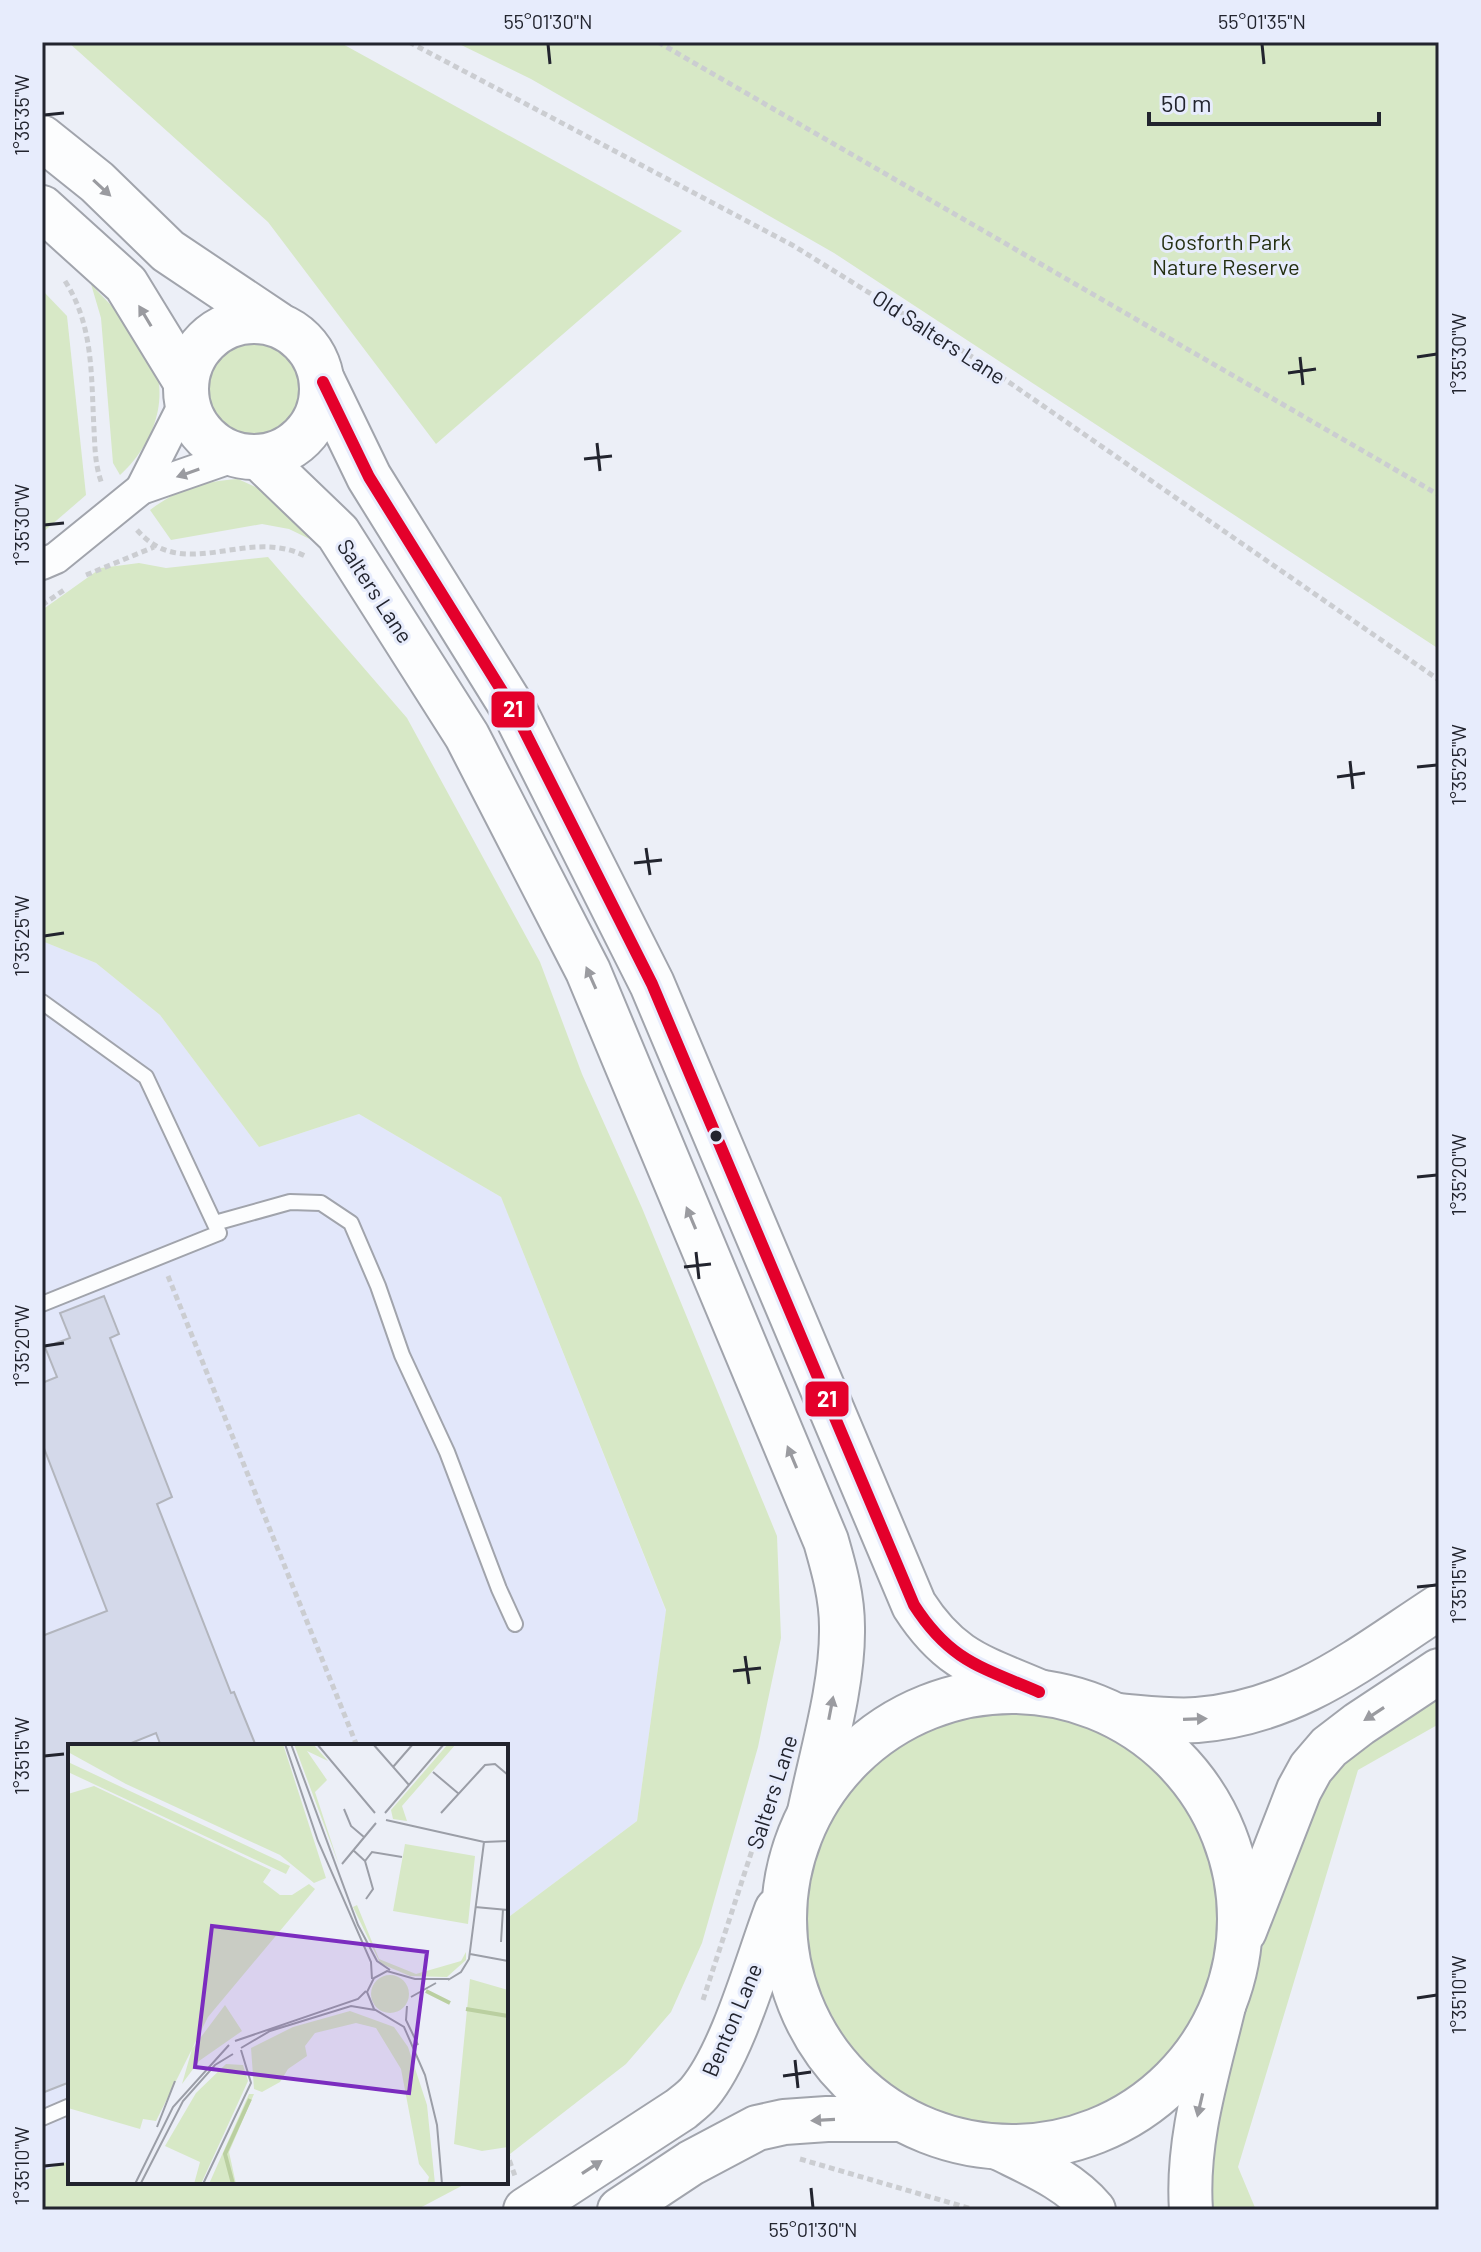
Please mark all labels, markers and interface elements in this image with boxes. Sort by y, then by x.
text: 55°01'30"N [504,9,592,33]
text: 55°01'35"N [1218,9,1306,33]
text: 1°35'35"W [9,74,33,156]
scale bar [1149,76,1379,126]
text: 50 m [1161,88,1212,117]
one-way arrow [93,178,112,196]
park label: Gosforth Park Nature Reserve [1152,228,1300,279]
street label: Old Salters Lane [868,283,1011,389]
one-way arrow [139,305,153,327]
text: 1°35'30"W [1446,312,1470,395]
one-way arrow [176,467,200,479]
text: 1°35'30"W [9,483,33,566]
street label: Salters Lane [333,534,419,647]
line badge: 21 [490,690,536,729]
text: 21 [503,695,523,721]
text: 1°35'25"W [1446,724,1470,806]
text: 1°35'25"W [9,895,33,977]
one-way arrow [584,966,598,990]
unlabelled marker [708,1128,724,1144]
text: 1°35'20"W [1446,1133,1470,1216]
one-way arrow [685,1206,698,1229]
text: 1°35'20"W [9,1304,33,1387]
line badge: 21 [804,1380,850,1418]
text: 21 [817,1385,837,1411]
one-way arrow [785,1446,798,1469]
text: 1°35'15"W [1446,1546,1470,1624]
one-way arrow [825,1695,838,1720]
one-way arrow [1363,1706,1384,1721]
one-way arrow [1183,1713,1208,1726]
text: 1°35'15"W [9,1717,33,1795]
street label: Salters Lane [740,1731,802,1852]
inset map [68,1744,508,2184]
text: 1°35'10"W [1446,1955,1470,2034]
street label: Benton Lane [696,1959,767,2080]
one-way arrow [1194,2093,1206,2118]
one-way arrow [810,2113,835,2126]
text: 1°35'10"W [9,2126,33,2205]
one-way arrow [581,2160,602,2175]
text: 55°01'30"N [769,2217,857,2241]

